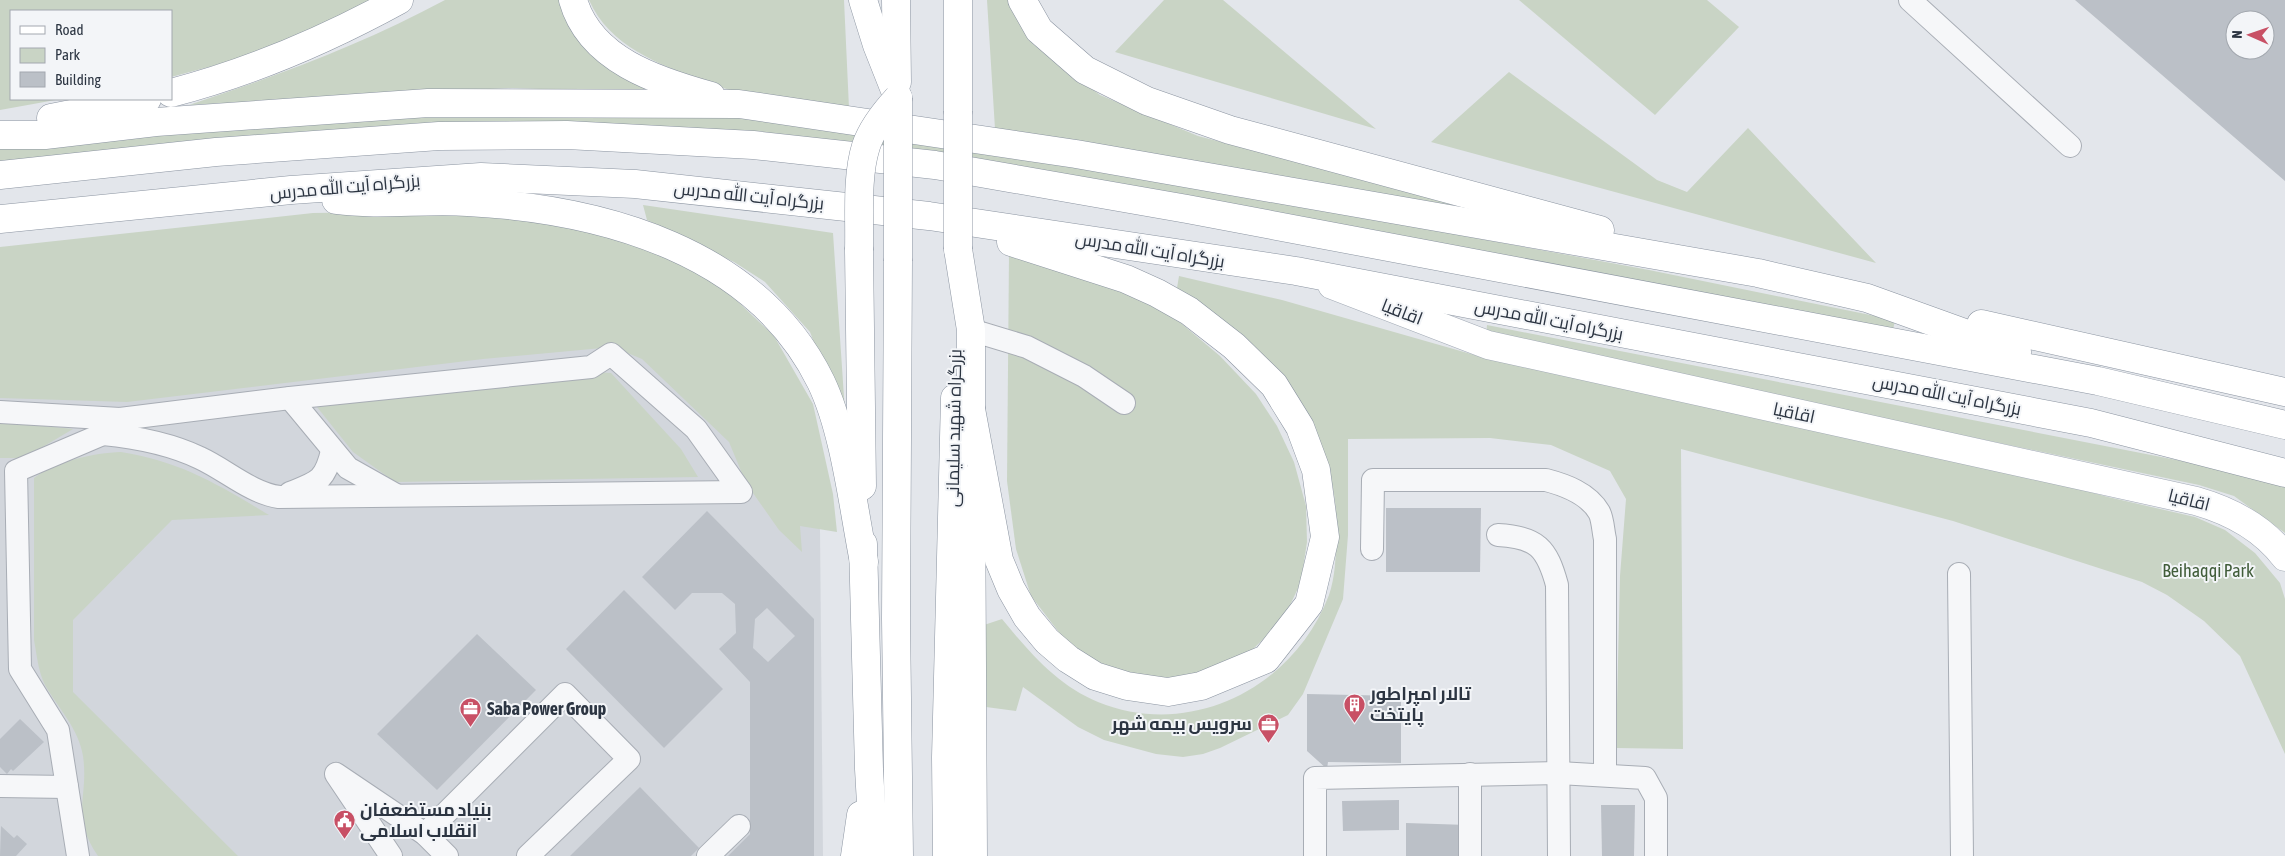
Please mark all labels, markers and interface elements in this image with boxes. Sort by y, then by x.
legend [10,10,172,100]
north arrow [2225,10,2275,60]
text: Road [55,21,84,38]
text: N [2229,30,2245,39]
text: Park [55,46,80,63]
text: Building [55,71,101,88]
street label: بزرگراه آیت الله مدرس [269,168,421,205]
street label: بزرگراه آیت الله مدرس [673,176,825,215]
street label: بزرگراه آیت الله مدرس [1074,226,1227,273]
street label: اقاقیا [1379,294,1426,329]
street label: بزرگراه آیت الله مدرس [1473,294,1625,345]
street label: بزرگراه شهید سلیمانی [942,349,966,507]
street label: بزرگراه آیت الله مدرس [1871,369,2023,420]
street label: اقاقیا [1771,398,1817,427]
street label: اقاقیا [2166,484,2212,515]
park label: Beihaqqi Park [2162,560,2254,581]
place label: تالار امپراطور پایتخت [1369,683,1471,727]
building icon: تالار امپراطور پایتخت [1342,692,1366,723]
office icon: Saba Power Group [459,697,483,728]
place label: Saba Power Group [487,698,606,719]
office icon: سرویس بیمه شهر [1256,712,1280,743]
place label: سرویس بیمه شهر [1110,713,1252,735]
place label: بنیاد مستضعفان انقلاب اسلامی [360,799,492,842]
public building icon: بنیاد مستضعفان انقلاب اسلامی [332,808,356,839]

